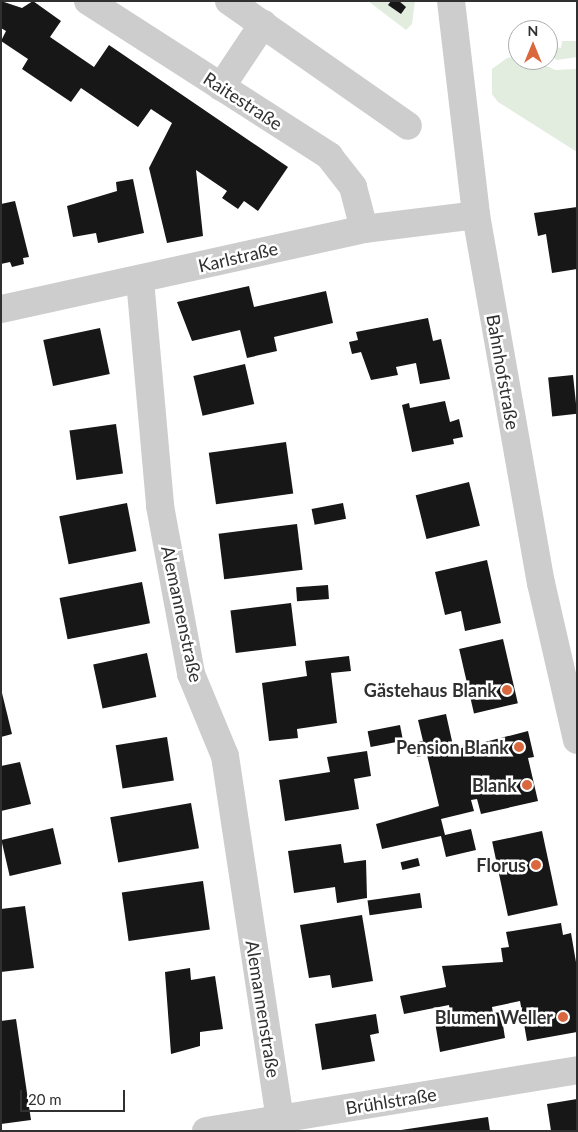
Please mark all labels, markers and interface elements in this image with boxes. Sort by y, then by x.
north arrow [508,20,558,70]
text: N [528,22,538,39]
street label: Raitestraße [199,67,287,135]
street label: Karlstraße [196,237,280,277]
street label: Bahnhofstraße [482,313,524,431]
street label: Alemannenstraße [157,544,207,684]
place label: Gästehaus Blank [364,679,497,701]
marker: Gästehaus Blank [501,684,513,696]
place label: Pension Blank [396,736,509,758]
marker: Pension Blank [513,741,525,753]
place label: Blank [472,774,517,796]
marker: Blank [521,779,533,791]
place label: Florus [476,854,526,876]
marker: Florus [530,859,542,871]
street label: Alemannenstraße [241,939,285,1079]
place label: Blumen Weller [435,1006,553,1028]
marker: Blumen Weller [557,1011,569,1023]
scale bar [22,1080,128,1112]
street label: Brühlstraße [344,1083,438,1119]
text: 20 m [28,1090,62,1108]

